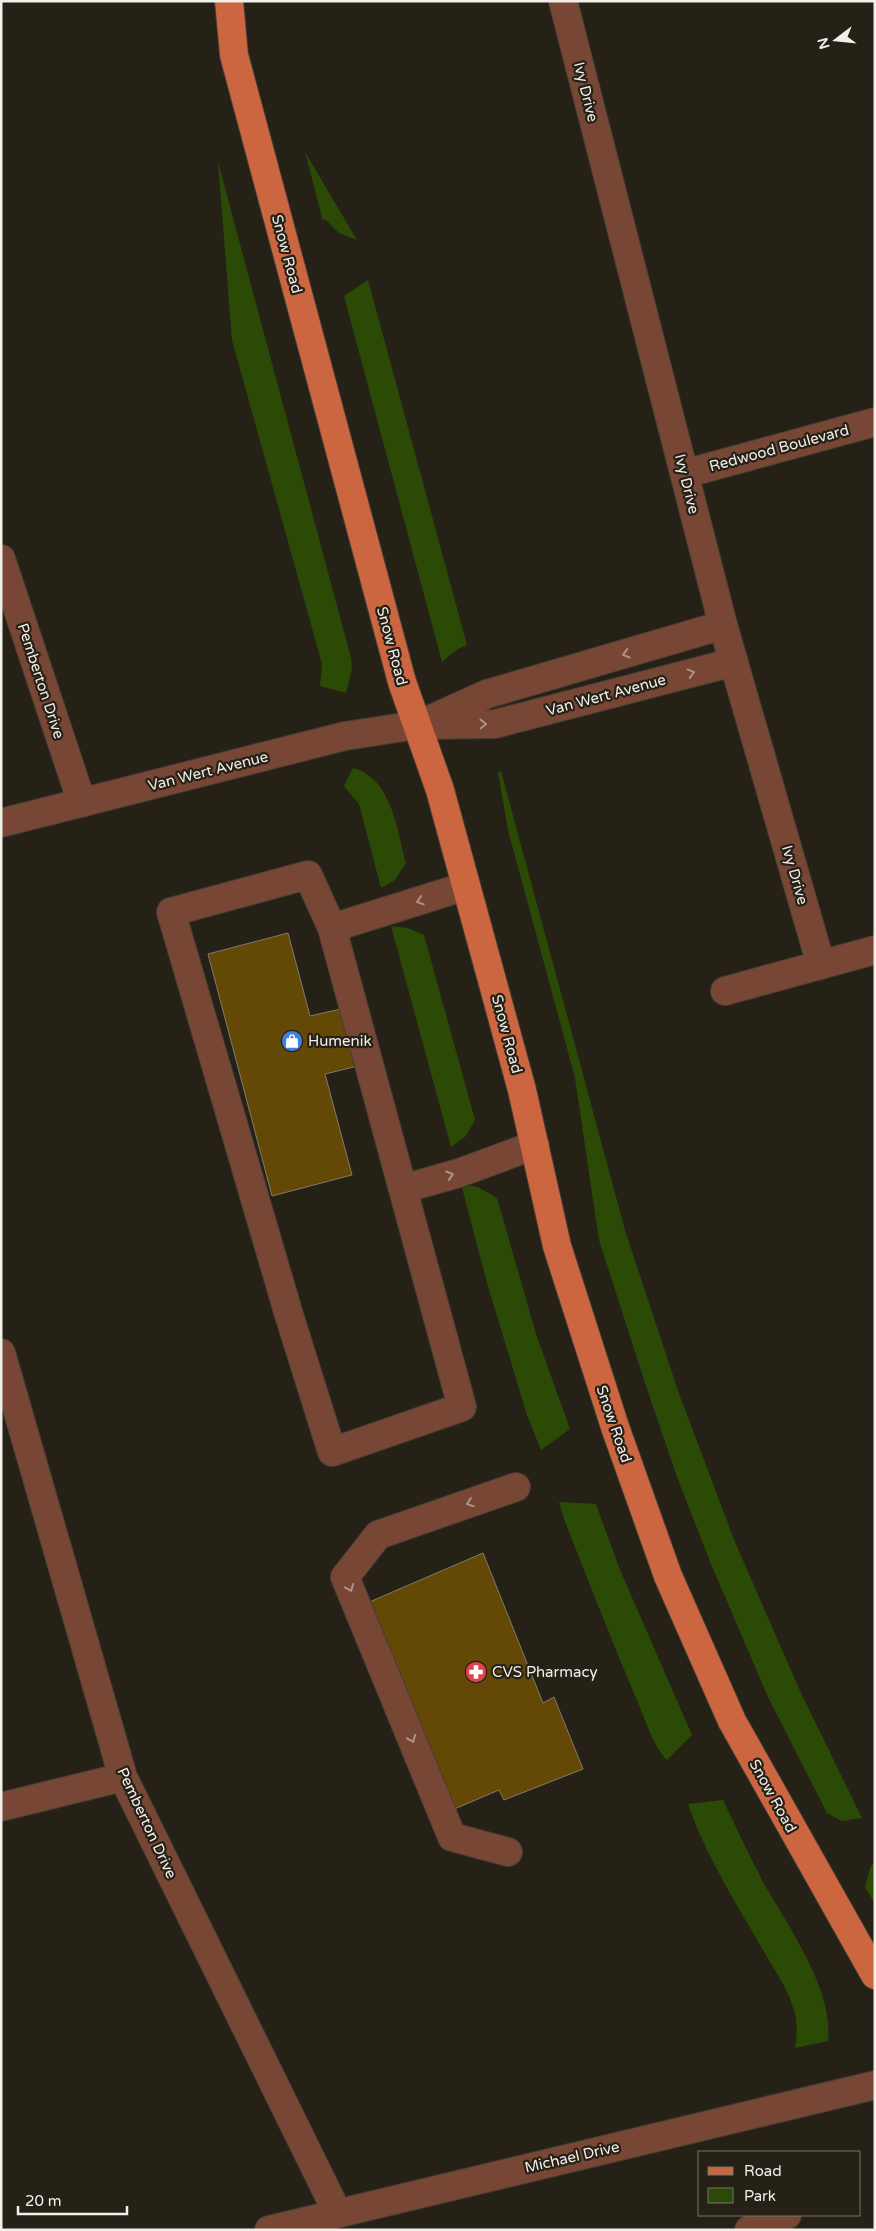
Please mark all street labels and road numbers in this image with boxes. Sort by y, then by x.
street label: Ivy Drive [570,60,602,124]
street label: Snow Road [268,213,306,295]
street label: Redwood Boulevard [707,421,851,475]
street label: Ivy Drive [671,452,703,516]
street label: Snow Road [373,605,411,687]
street label: Pemberton Drive [14,621,68,741]
street label: Van Wert Avenue [544,670,668,720]
street label: Van Wert Avenue [146,747,270,795]
street label: Ivy Drive [778,843,812,907]
street label: Snow Road [488,993,526,1075]
street label: Snow Road [592,1383,636,1465]
street label: Snow Road [746,1756,800,1836]
street label: Pemberton Drive [113,1765,181,1881]
street label: Michael Drive [523,2137,621,2177]

